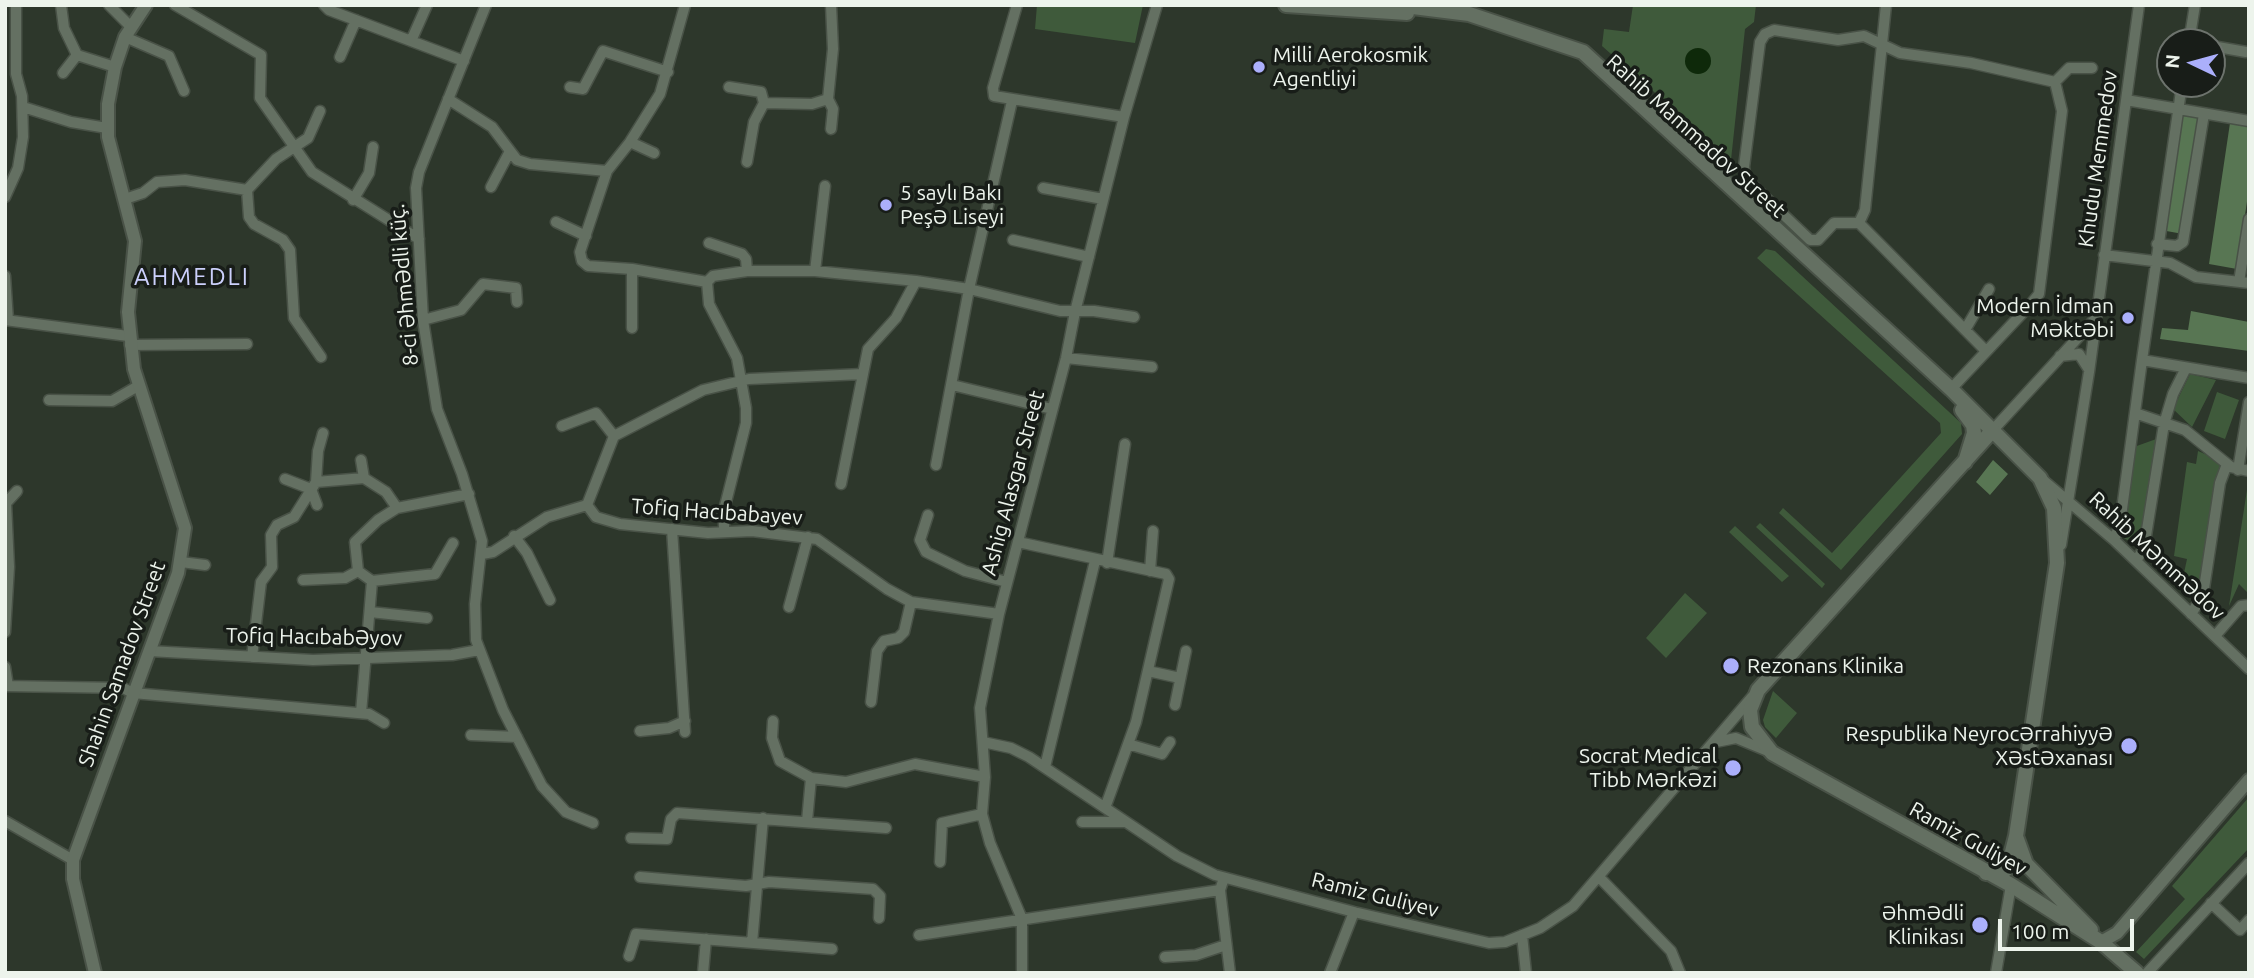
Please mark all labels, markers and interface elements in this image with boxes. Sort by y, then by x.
north arrow [2156,28,2226,98]
place label: Milli Aerokosmik Agentliyi [1273,42,1428,92]
street label: Rahib Mammadov Street [1601,49,1791,223]
text: N [2160,53,2184,69]
marker: Milli Aerokosmik Agentliyi [1251,59,1267,75]
street label: Khudu Memmedov [2073,69,2123,249]
place label: 5 saylı Bakı Peşə Liseyi [900,180,1004,230]
marker: 5 saylı Bakı Peşə Liseyi [878,197,894,213]
street label: 8-ci Əhmədli küç. [384,203,424,367]
district label: AHMEDLI [135,263,249,291]
place label: Modern İdman Məktəbi [1976,293,2114,343]
marker: Modern İdman Məktəbi [2120,310,2136,326]
street label: Ashig Alasgar Street [976,388,1050,578]
street label: Rahib Məmmədov [2084,487,2230,625]
street label: Tofiq Hacıbabayev [631,493,803,531]
street label: Shahin Samadov Street [73,558,171,770]
street label: Tofiq Hacıbabəyov [226,623,402,651]
place label: Rezonans Klinika [1747,653,1904,679]
marker: Rezonans Klinika [1721,656,1741,676]
place label: Respublika Neyrocərrahiyyə Xəstəxanası [1846,721,2113,771]
marker: Respublika Neyrocərrahiyyə Xəstəxanası [2119,736,2139,756]
place label: Socrat Medical Tibb Mərkəzi [1579,743,1717,793]
marker: Socrat Medical Tibb Mərkəzi [1723,758,1743,778]
street label: Ramiz Guliyev [1905,796,2031,882]
street label: Ramiz Guliyev [1309,867,1441,923]
place label: Əhmədli Klinikası [1882,900,1964,950]
scale bar [2002,904,2138,948]
marker: Əhmədli Klinikası [1970,915,1990,935]
text: 100 m [2011,919,2069,943]

